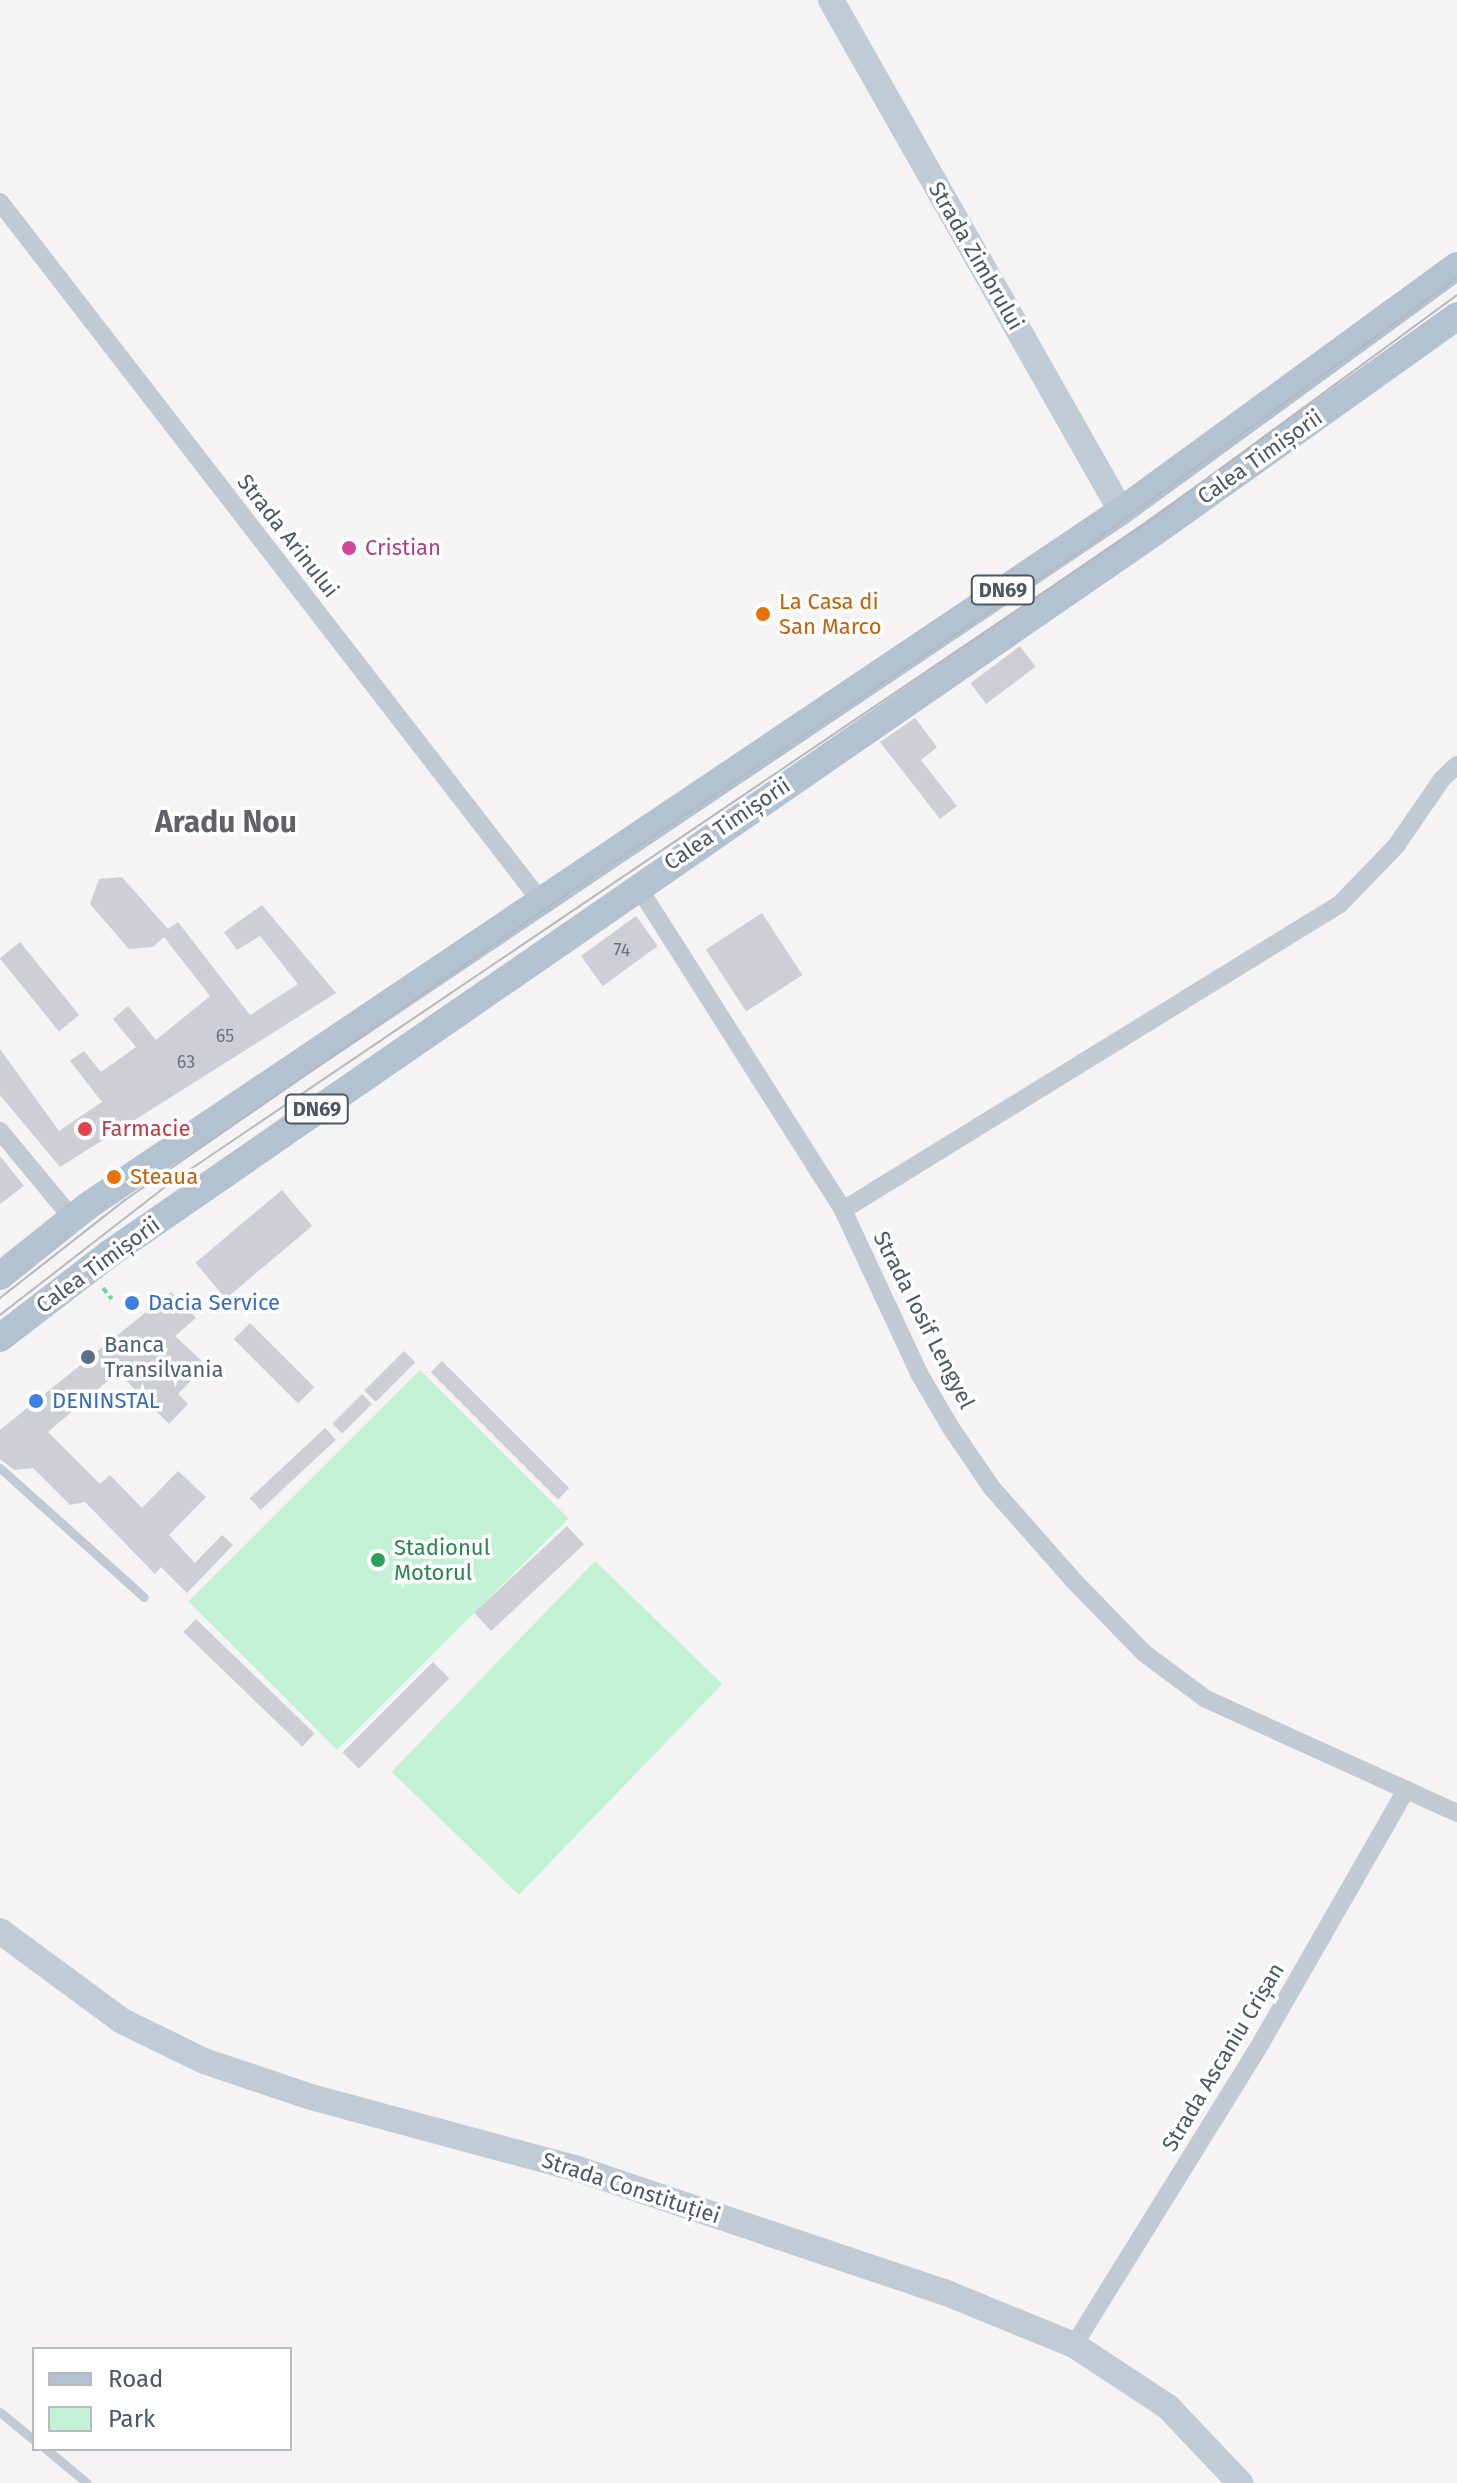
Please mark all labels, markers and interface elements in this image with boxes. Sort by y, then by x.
street label: Strada Zimbrului [923,177,1029,335]
street label: Calea Timișorii [1192,404,1328,510]
street label: Strada Arinului [232,469,344,603]
place label: Cristian [365,535,441,561]
marker: Cristian [340,539,358,557]
road number: DN69 [969,574,1037,606]
place label: La Casa di San Marco [779,588,882,640]
marker: La Casa di San Marco [754,605,772,623]
street label: Calea Timișorii [659,772,795,876]
district label: Aradu Nou [155,804,297,840]
house number: 74 [614,939,630,961]
house number: 65 [216,1025,234,1047]
house number: 63 [177,1051,195,1073]
road number: DN69 [283,1093,351,1125]
place label: Farmacie [101,1116,190,1142]
marker: Farmacie [76,1120,94,1138]
place label: Steaua [130,1164,198,1190]
marker: Steaua [105,1168,123,1186]
street label: Calea Timișorii [31,1211,165,1319]
street label: Strada Iosif Lengyel [868,1227,980,1413]
place label: Dacia Service [148,1290,280,1316]
marker: Dacia Service [123,1294,141,1312]
place label: Banca Transilvania [104,1331,224,1382]
marker: Banca Transilvania [79,1348,97,1366]
place label: DENINSTAL [52,1388,160,1414]
marker: DENINSTAL [27,1392,45,1410]
place label: Stadionul Motorul [394,1534,490,1586]
marker: Stadionul Motorul [369,1551,387,1569]
street label: Strada Ascaniu Crișan [1156,1958,1290,2156]
street label: Strada Constituției [539,2147,723,2229]
legend [32,2347,292,2451]
text: Road [108,2365,163,2393]
text: Park [108,2405,155,2433]

